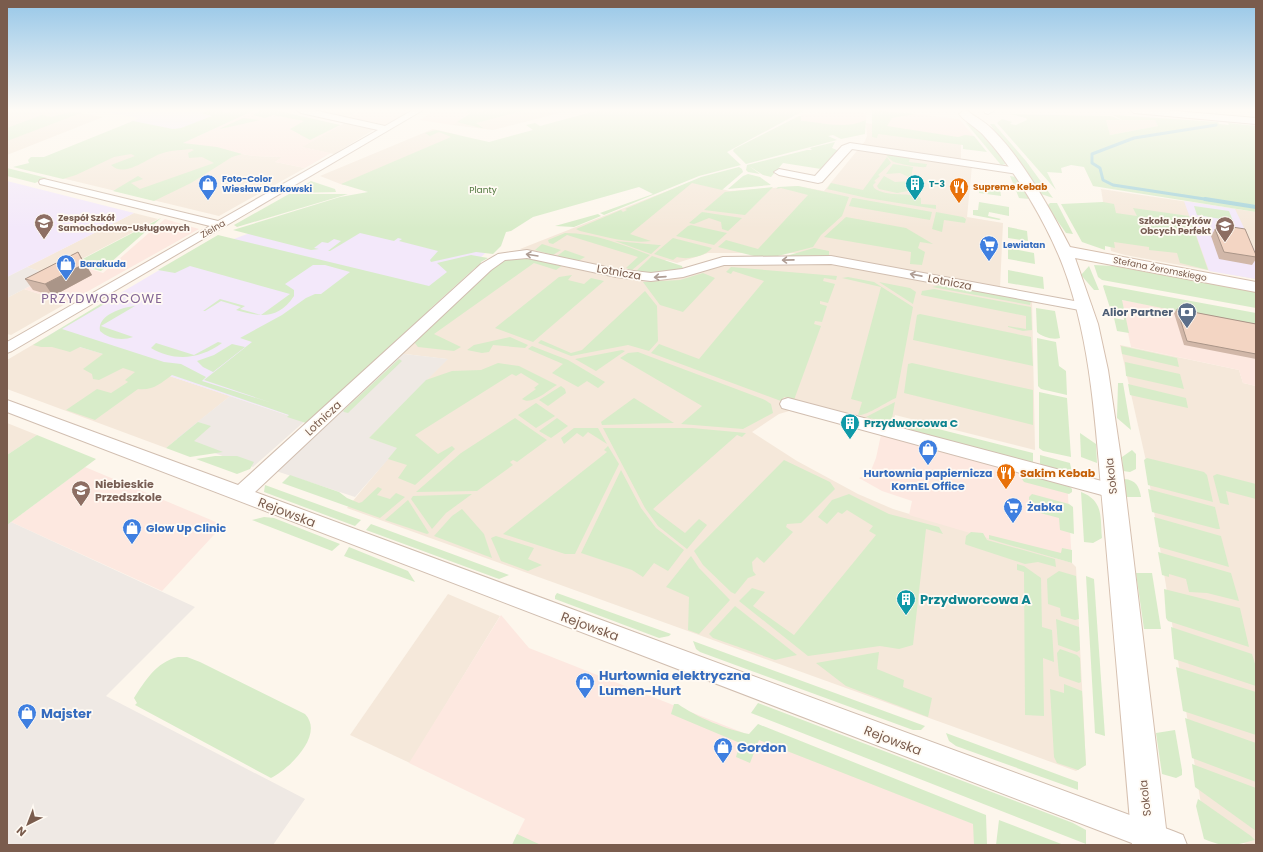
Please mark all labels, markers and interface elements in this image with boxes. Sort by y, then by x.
shop icon: Foto-Color Wiesław Darkowski [197,173,219,201]
place label: Foto-Color Wiesław Darkowski [222,173,313,195]
building icon: T-3 [904,173,926,201]
restaurant icon: Supreme Kebab [948,176,970,204]
place label: T-3 [929,178,945,190]
place label: Supreme Kebab [973,181,1047,193]
park label: Planty [469,184,497,196]
school or university icon: Zespół Szkół Samochodowo-Usługowych [33,212,55,240]
place label: Zespół Szkół Samochodowo-Usługowych [58,212,190,234]
place label: Szkoła Języków Obcych Perfekt [1139,215,1211,237]
school or university icon: Szkoła Języków Obcych Perfekt [1214,215,1236,243]
street label: Zielna [198,217,228,241]
supermarket icon: Lewiatan [978,234,1000,262]
place label: Lewiatan [1003,239,1045,251]
one-way arrow [526,251,539,259]
shop icon: Barakuda [55,253,77,281]
street label: Stefana Żeromskiego [1112,254,1208,284]
one-way arrow [782,256,795,264]
place label: Barakuda [80,258,126,270]
street label: Lotnicza [596,260,642,284]
street label: Lotnicza [927,270,973,294]
one-way arrow [910,271,923,279]
one-way arrow [654,273,667,280]
district label: PRZYDWORCOWE [41,289,163,308]
bank icon: Alior Partner [1176,301,1198,329]
place label: Alior Partner [1102,304,1173,320]
street label: Lotnicza [301,397,345,439]
building icon: Przydworcowa C [839,412,861,440]
place label: Przydworcowa C [864,415,958,431]
shop icon: Hurtownia papiernicza KornEL Office [917,438,939,466]
street label: Sokola [1101,457,1121,495]
restaurant icon: Sakim Kebab [995,462,1017,490]
place label: Hurtownia papiernicza KornEL Office [864,465,993,494]
place label: Sakim Kebab [1020,465,1096,481]
place label: Niebieskie Przedszkole [95,476,162,505]
school or university icon: Niebieskie Przedszkole [70,479,92,507]
street label: Rejowska [255,493,318,532]
supermarket icon: Żabka [1002,496,1024,524]
place label: Żabka [1027,499,1063,515]
shop icon: Glow Up Clinic [121,517,143,545]
place label: Glow Up Clinic [146,520,227,536]
building icon: Przydworcowa A [895,588,917,616]
place label: Przydworcowa A [920,590,1031,609]
street label: Rejowska [558,607,621,646]
place label: Hurtownia elektryczna Lumen-Hurt [599,666,751,700]
shop icon: Hurtownia elektryczna Lumen-Hurt [574,671,596,699]
shop icon: Majster [16,702,38,730]
place label: Majster [41,704,92,723]
street label: Rejowska [861,721,924,760]
shop icon: Gordon [712,736,734,764]
place label: Gordon [737,738,787,757]
street label: Sokola [1135,779,1155,817]
north arrow [8,804,48,844]
text: N [13,823,30,840]

